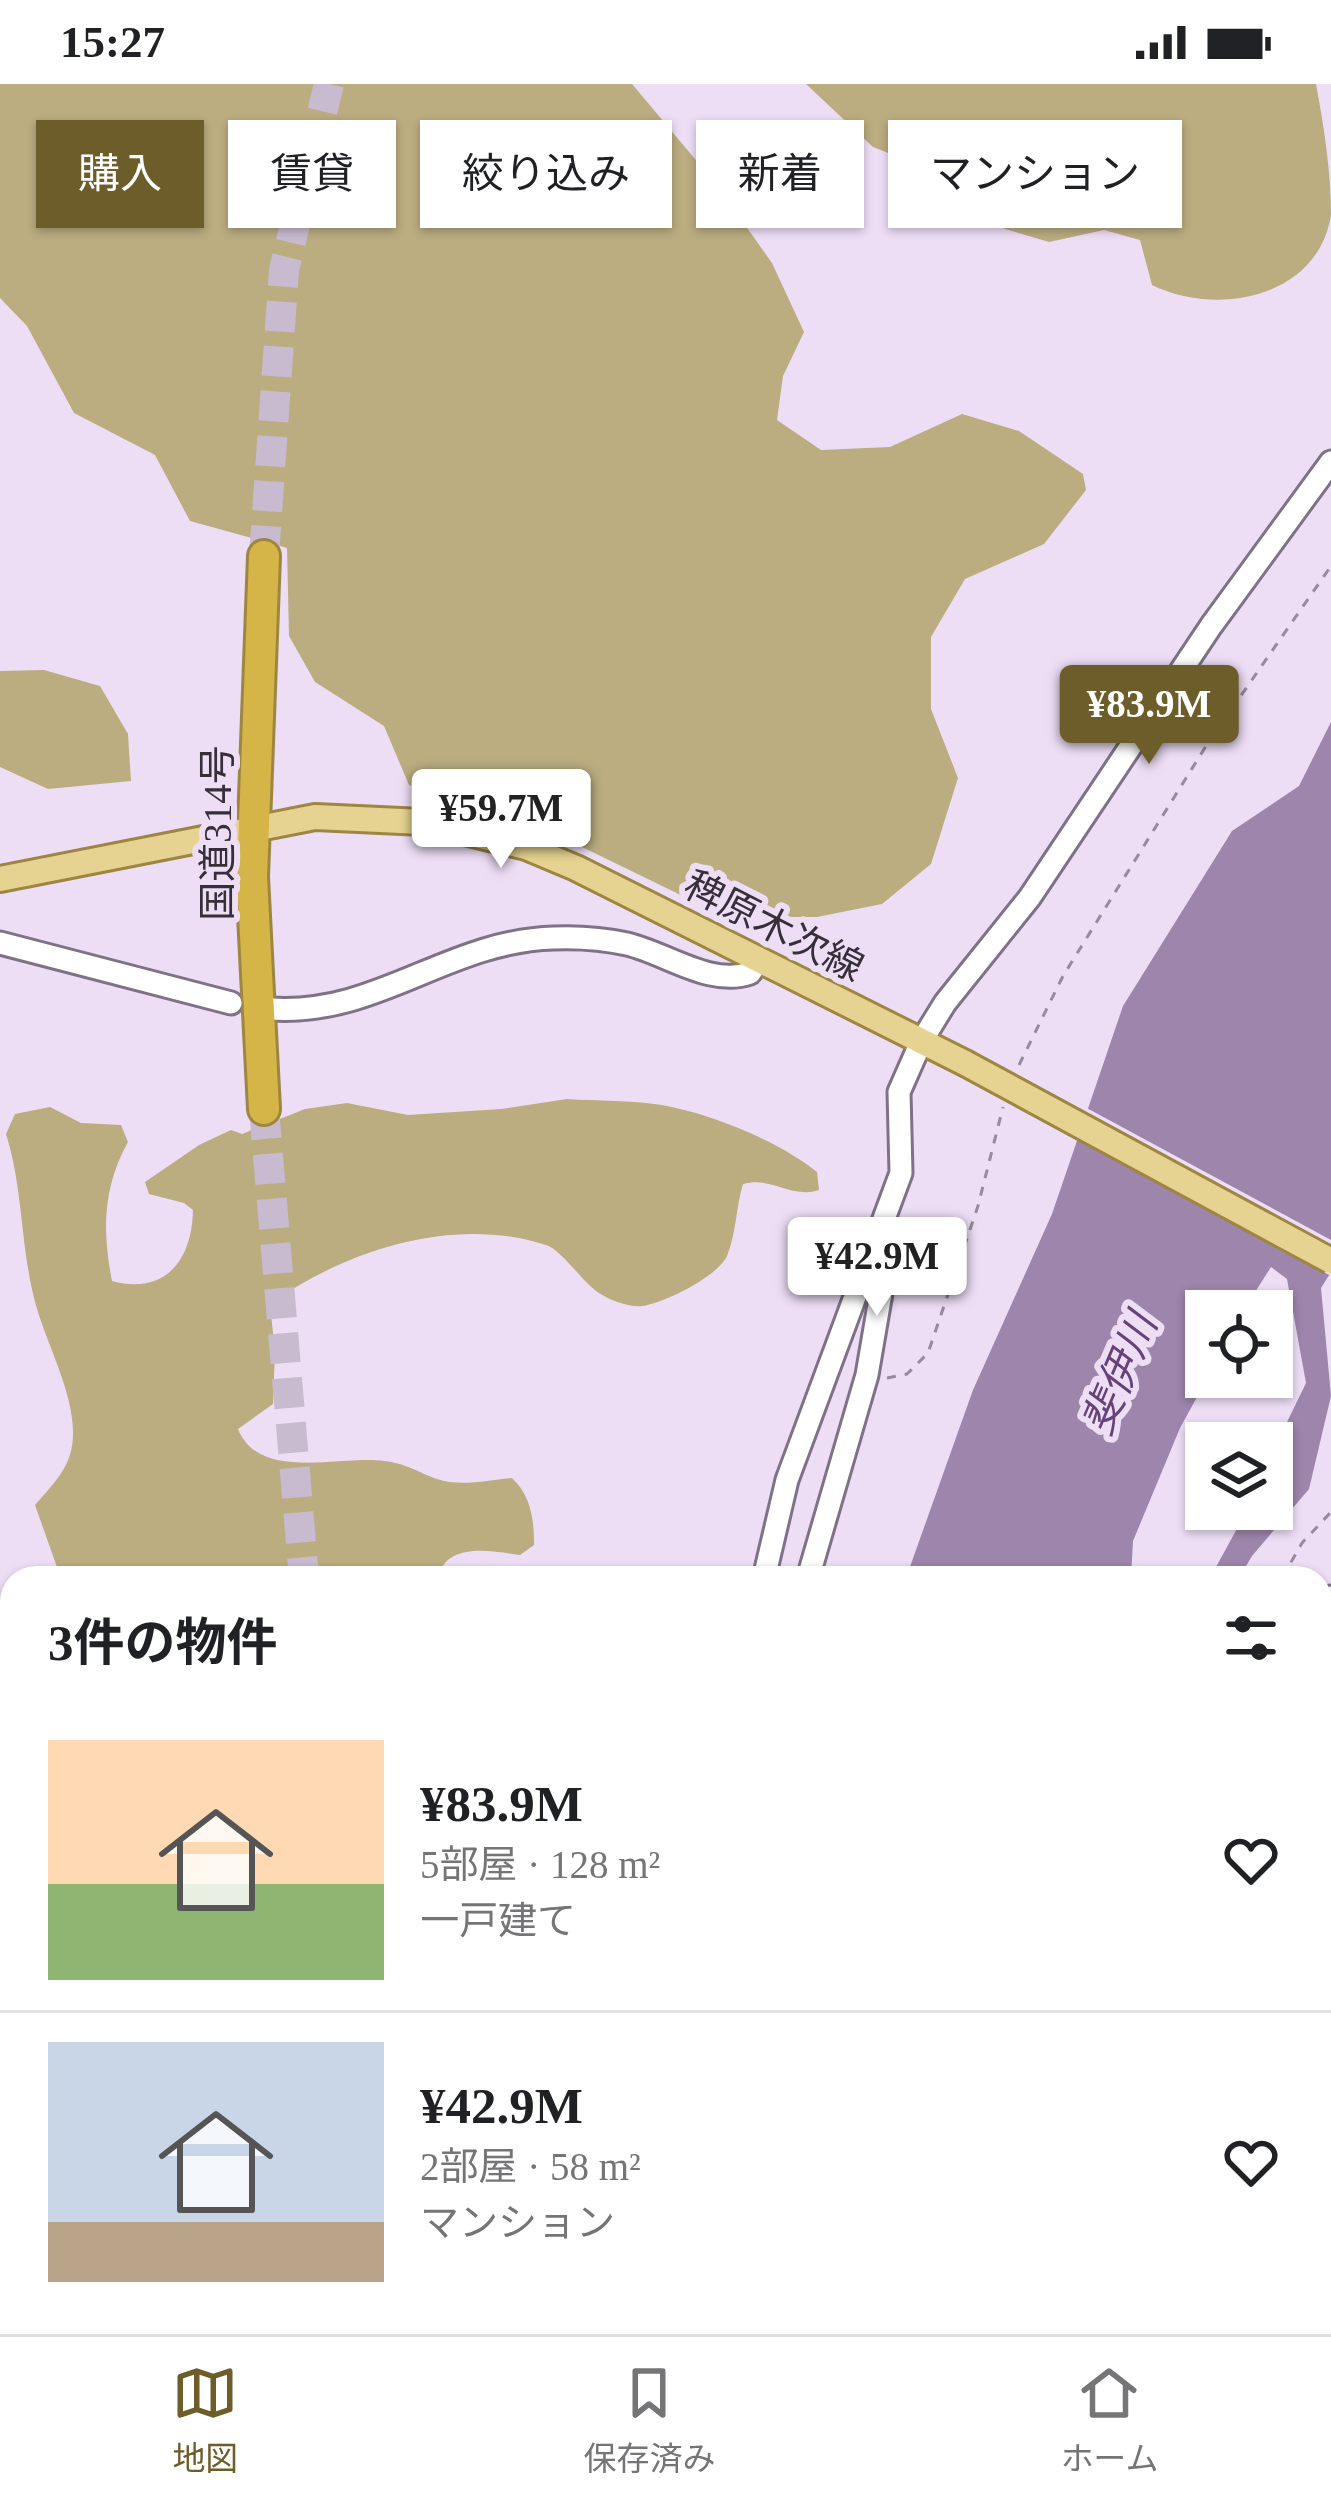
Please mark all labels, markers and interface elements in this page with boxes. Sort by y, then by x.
text: 15:27 [60,17,165,67]
chip: 購入 [36,120,204,228]
chip: 賃貸 [228,120,396,228]
chip: 絞り込み [420,120,672,228]
chip: 新着 [696,120,864,228]
chip: マンション [888,120,1182,228]
pin: ¥83.9M [1051,665,1247,767]
text: ¥83.9M [1087,682,1211,725]
street label: 国道314号 [196,745,239,921]
pin: ¥59.7M [403,769,599,871]
text: ¥59.7M [439,786,563,829]
street label: 稗原木次線 [677,863,871,989]
pin: ¥42.9M [779,1217,975,1319]
text: ¥42.9M [815,1234,939,1277]
map controls [1185,1290,1293,1530]
button: locate [1185,1290,1293,1398]
water label: 斐伊川 [1074,1303,1167,1441]
button: layers [1185,1422,1293,1530]
icon: filters [1218,1605,1284,1671]
text: 3件の物件 [48,1615,278,1671]
text: ¥83.9M [420,1776,583,1832]
icon: home [144,1788,288,1932]
icon: heart [1218,1827,1284,1893]
text: 5部屋 · 128 m² [420,1843,660,1886]
text: 一戸建て [420,1899,576,1942]
text: ¥42.9M [420,2078,583,2134]
icon: home [144,2090,288,2234]
icon: heart [1218,2129,1284,2195]
text: 2部屋 · 58 m² [420,2145,641,2188]
text: マンション [420,2201,615,2244]
tab: 地図 [172,2360,238,2480]
tab: 保存済み [583,2360,715,2480]
tab: ホーム [1060,2360,1158,2480]

